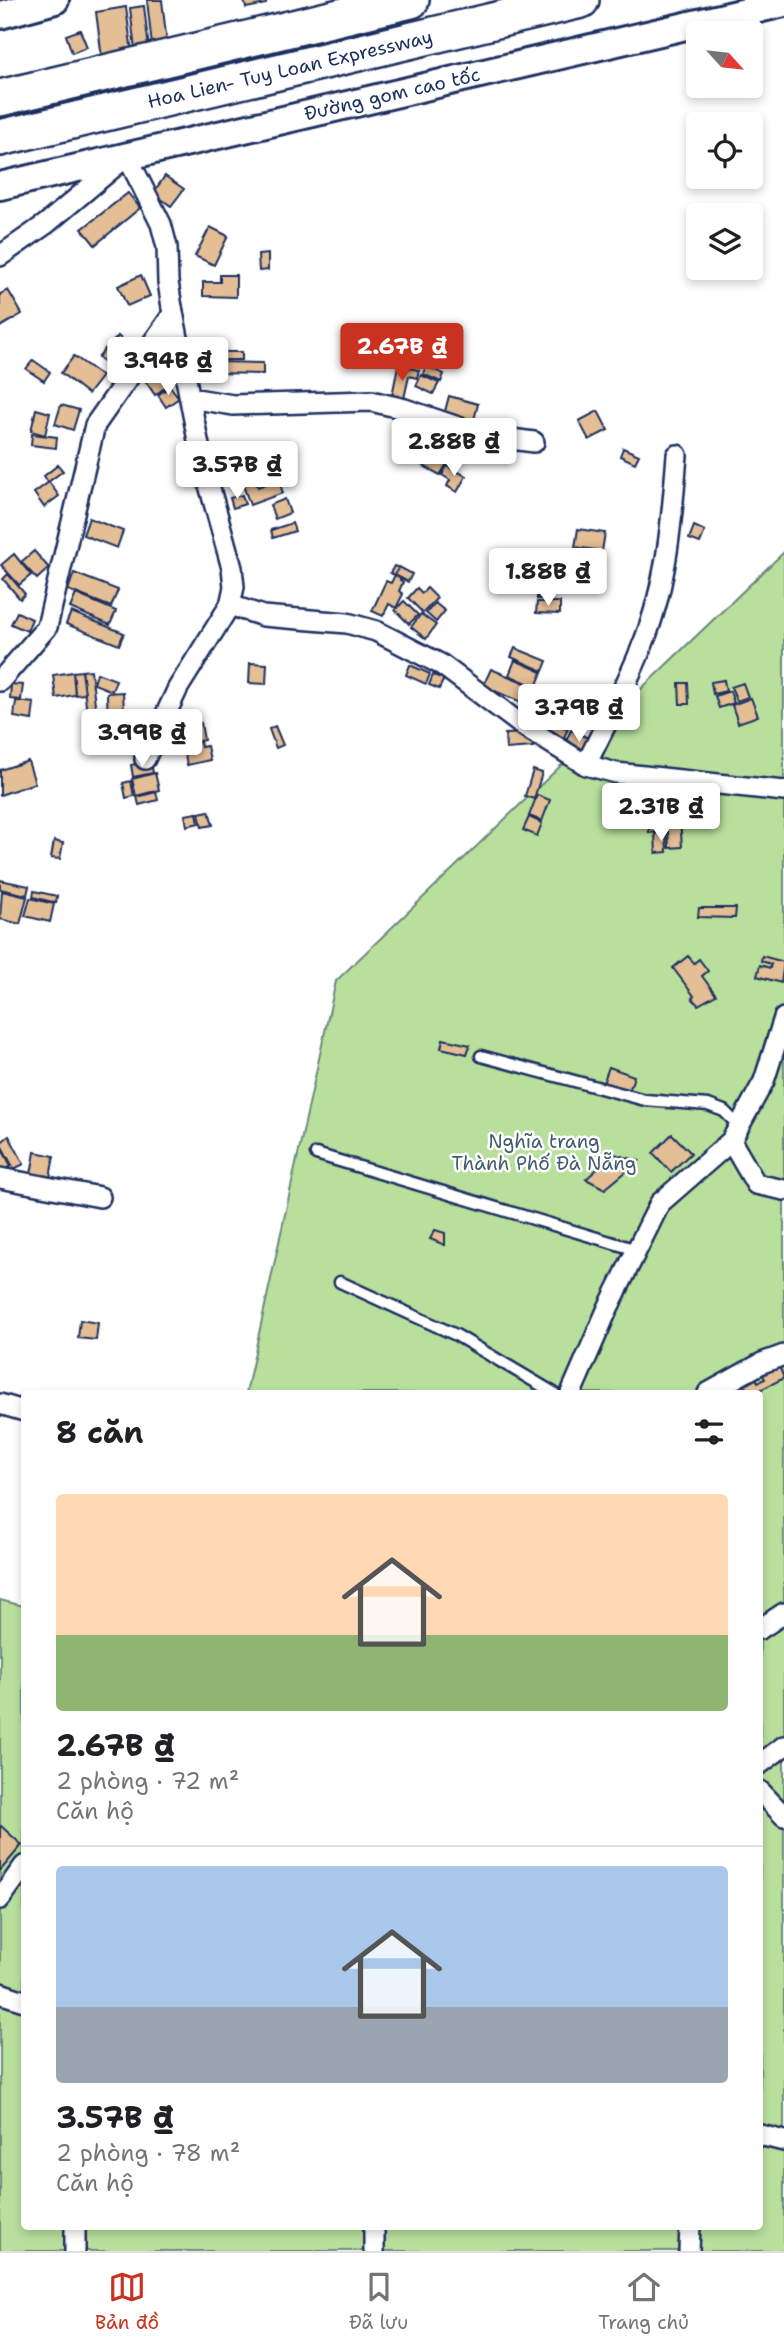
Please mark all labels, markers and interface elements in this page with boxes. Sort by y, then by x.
north arrow [686,21,763,98]
map controls [686,21,763,280]
street label: Hoa Lien- Tuy Loan Expressway [145,24,435,114]
street label: Đường gom cao tốc [302,62,482,126]
button: locate [686,112,763,189]
button: layers [686,203,763,280]
pin: 2.67B ₫ [337,324,467,383]
text: 2.67B ₫ [356,331,448,361]
pin: 3.94B ₫ [103,338,233,397]
text: 3.94B ₫ [123,345,213,375]
pin: 2.88B ₫ [389,419,519,478]
text: 2.88B ₫ [408,426,500,456]
pin: 3.57B ₫ [172,442,302,501]
text: 3.57B ₫ [192,449,282,479]
pin: 1.88B ₫ [483,548,613,608]
text: 1.88B ₫ [505,556,591,586]
pin: 3.79B ₫ [514,684,644,744]
text: 3.79B ₫ [534,692,624,722]
pin: 3.99B ₫ [77,710,207,769]
text: 3.99B ₫ [97,717,187,747]
pin: 2.31B ₫ [596,784,726,843]
text: 2.31B ₫ [618,791,704,821]
park label: Nghĩa trang Thành Phố Đà Nẵng [452,1129,636,1176]
text: 8 căn [56,1412,144,1453]
icon: filters [690,1413,728,1451]
icon: home [329,1539,455,1665]
text: 2.67B ₫ [56,1725,175,1766]
text: 2 phòng · 72 m² [56,1766,239,1796]
text: Căn hộ [56,1796,134,1826]
icon: home [329,1911,455,2037]
text: 3.57B ₫ [56,2097,174,2138]
text: 2 phòng · 78 m² [56,2138,240,2168]
text: Căn hộ [56,2168,134,2198]
tab: Bản đồ [95,2268,159,2335]
tab: Đã lưu [349,2268,408,2335]
tab: Trang chủ [598,2268,689,2335]

